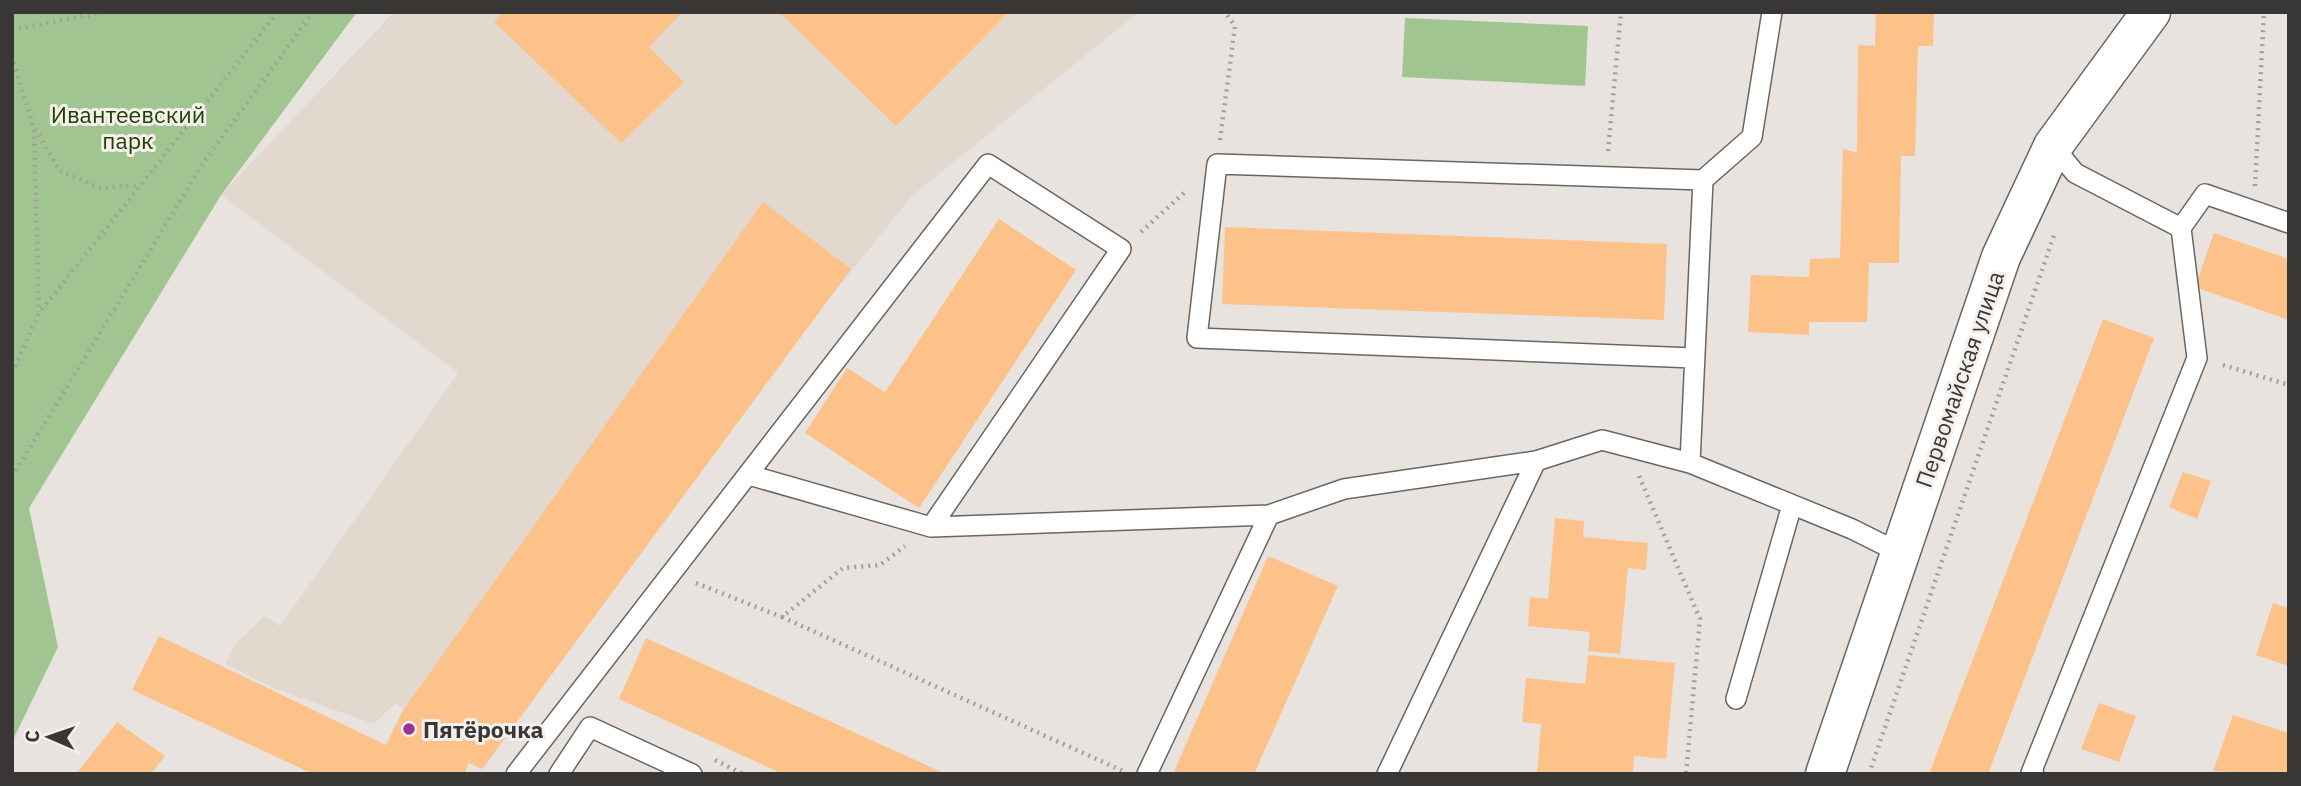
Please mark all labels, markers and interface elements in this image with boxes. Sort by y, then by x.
park label: Ивантеевский парк [51,99,205,155]
street label: Первомайская улица [1908,267,2010,491]
north arrow [14,702,84,772]
place label: Пятёрочка [423,714,544,744]
marker: Пятёрочка [401,721,417,737]
text: С [20,730,44,743]

